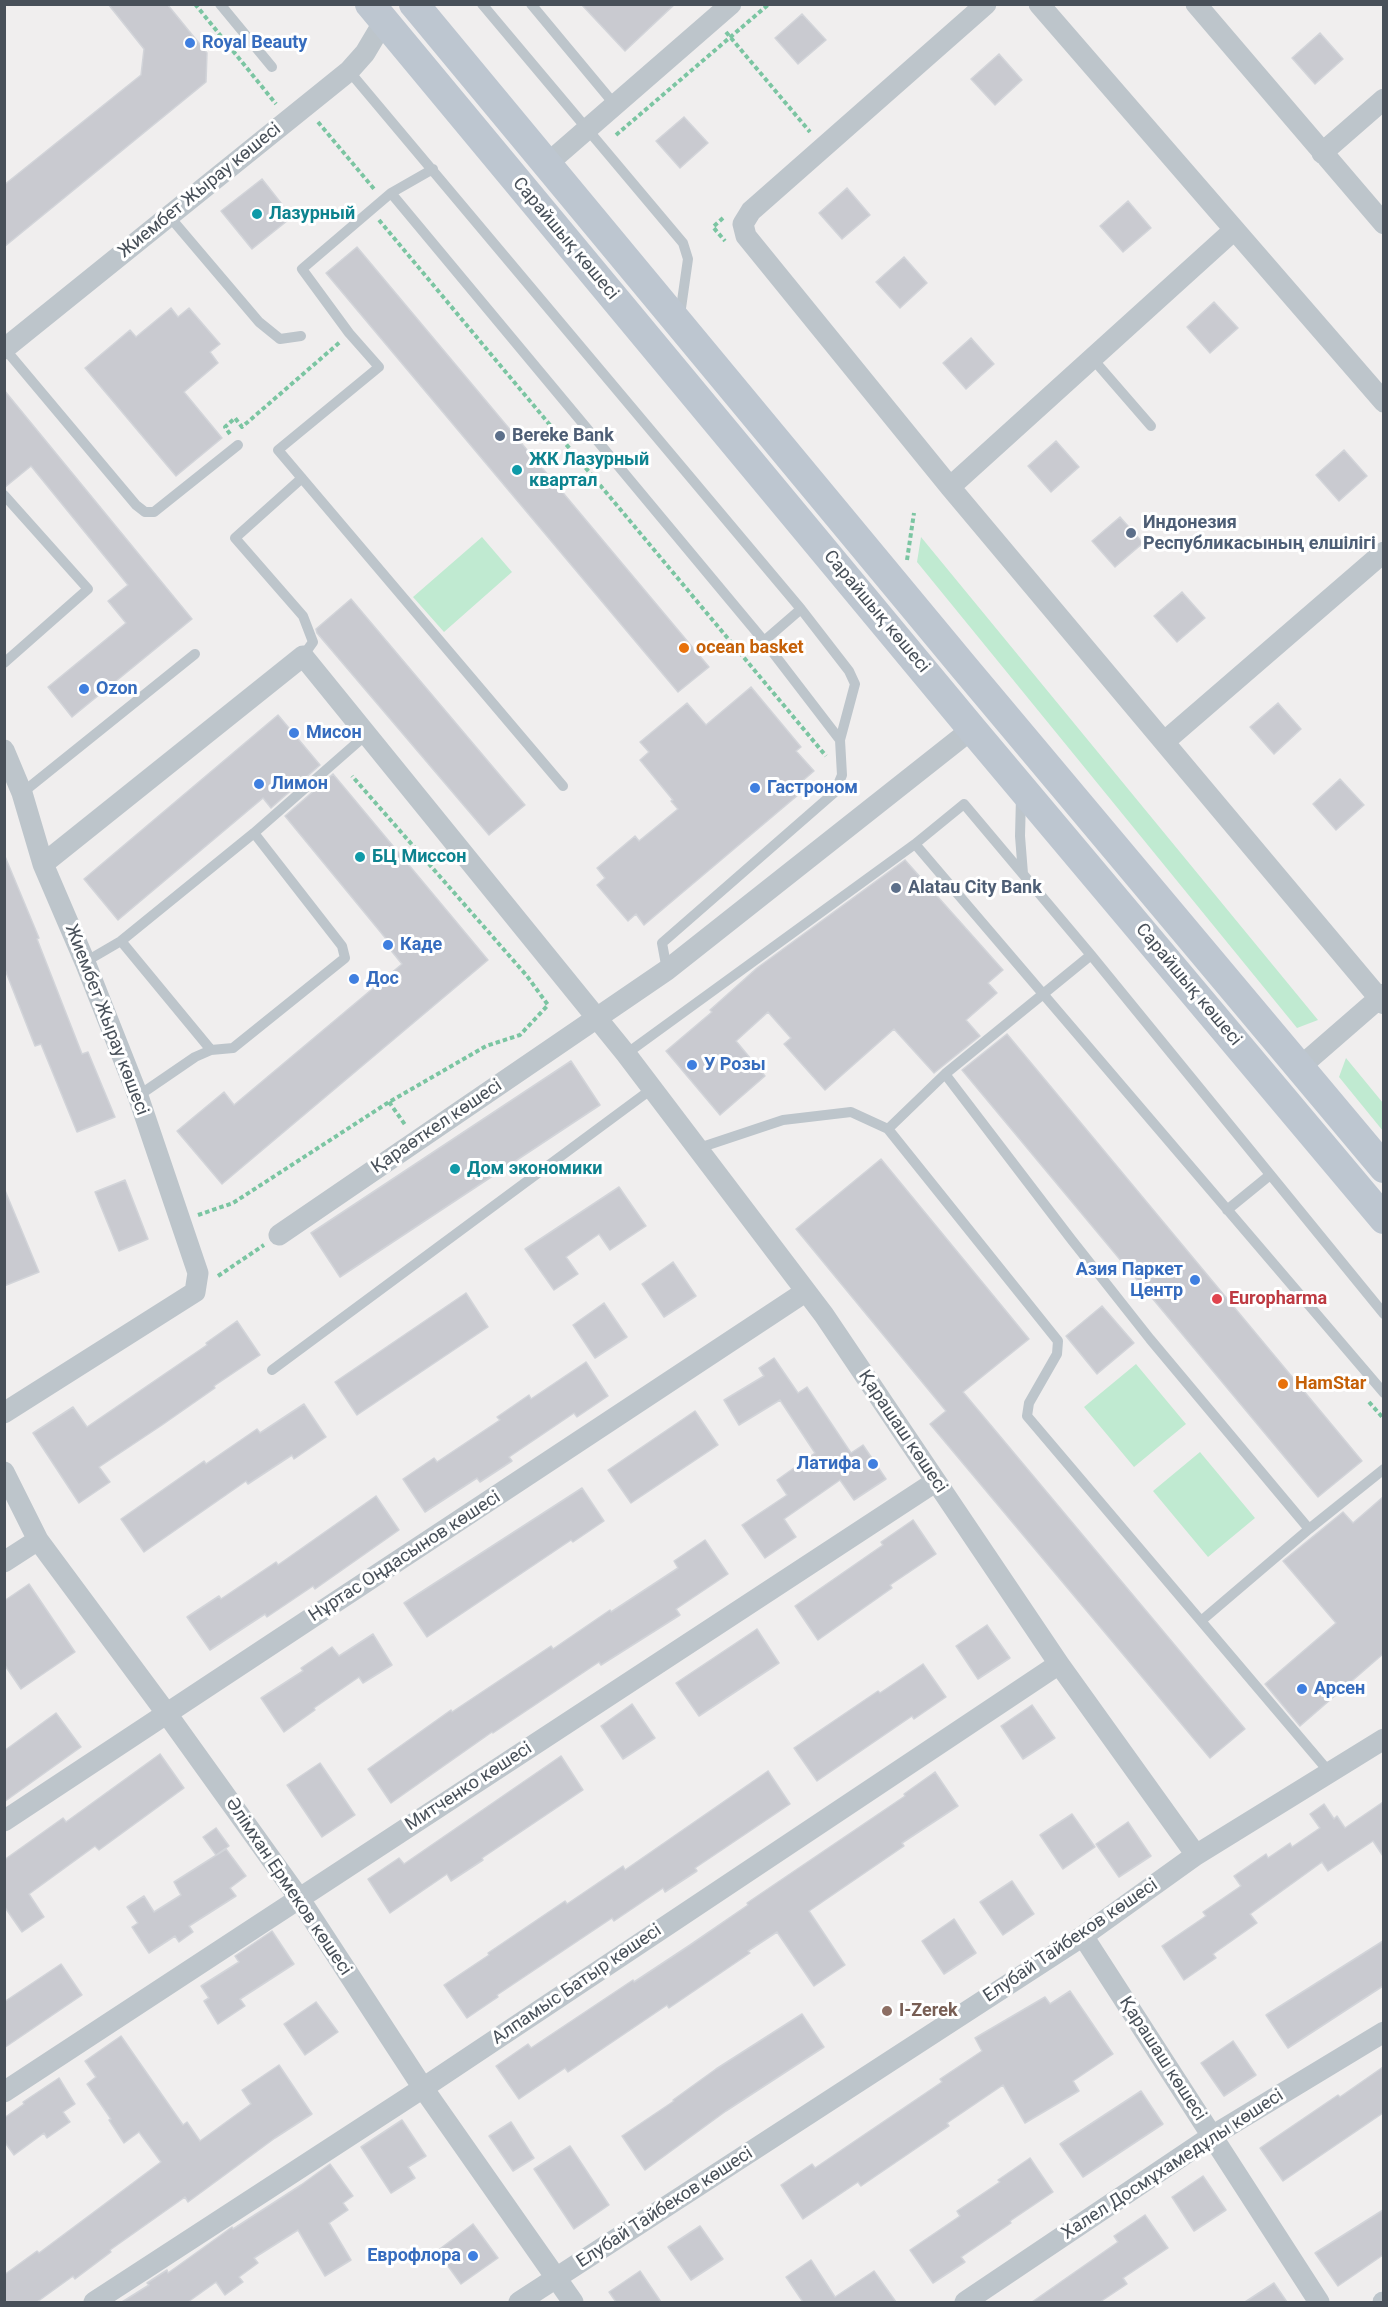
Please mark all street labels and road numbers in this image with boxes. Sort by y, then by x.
street label: Жиембет Жырау көшесі [114,119,286,263]
street label: Сарайшық көшесі [508,173,622,305]
street label: Сарайшық көшесі [819,546,933,678]
street label: Сарайшық көшесі [1131,919,1245,1051]
street label: Жиембет Жырау көшесі [60,921,152,1119]
street label: Қараөткел көшесі [368,1075,506,1179]
street label: Қарашаш көшесі [853,1367,951,1497]
street label: Нұртас Оңдасынов көшесі [305,1487,505,1627]
street label: Митченко көшесі [402,1738,536,1836]
street label: Әлімхан Ермеков көшесі [220,1794,356,1980]
street label: Елубай Тайбеков көшесі [980,1875,1162,2007]
street label: Алпамыс Батыр көшесі [488,1920,666,2050]
street label: Қарашаш көшесі [1114,1993,1210,2125]
street label: Халел Досмұхамедұлы көшесі [1058,2085,1288,2245]
street label: Елубай Тайбеков көшесі [573,2143,757,2273]

